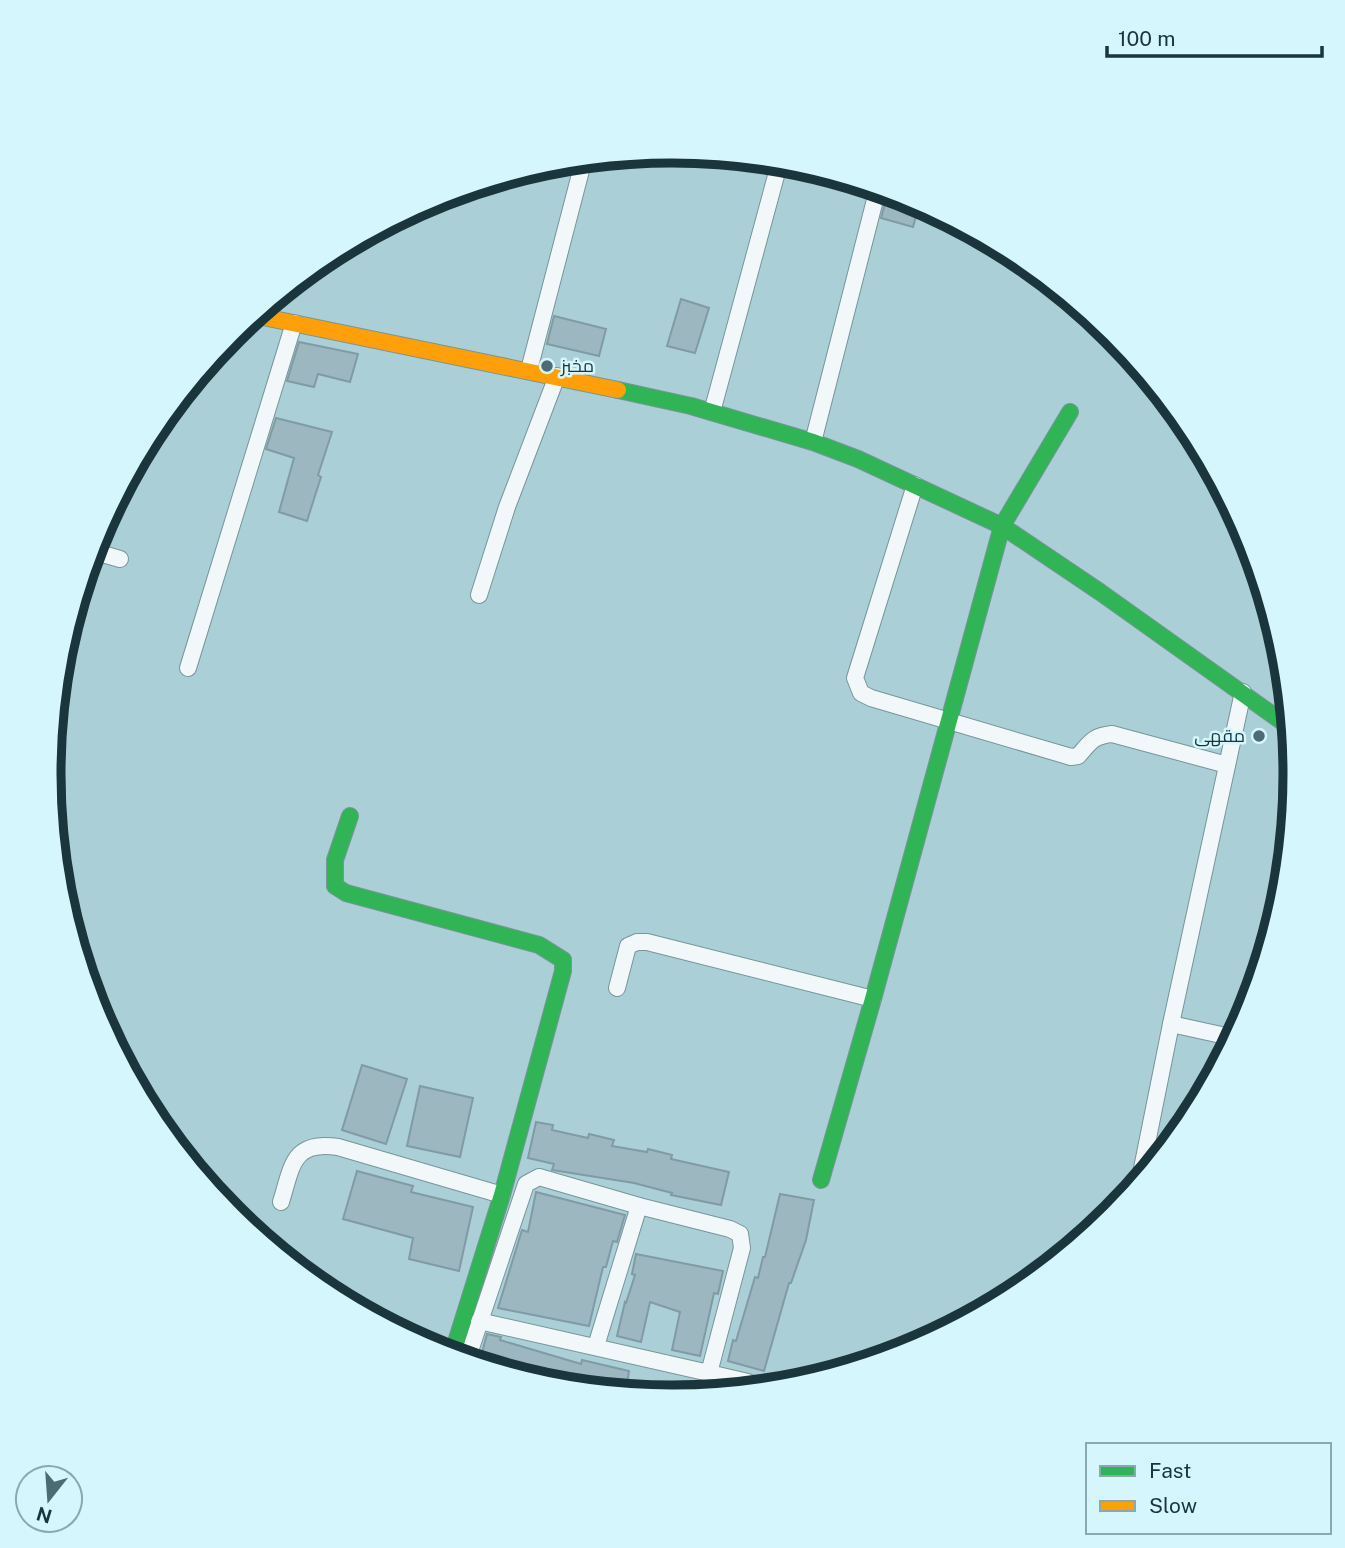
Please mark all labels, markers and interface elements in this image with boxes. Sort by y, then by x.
scale bar [1107,14,1322,58]
text: 100 m [1118,26,1175,51]
place label: مخبز [560,355,594,377]
marker: مخبز [539,358,555,374]
place label: مقهى [1194,725,1245,747]
marker: مقهى [1251,728,1267,744]
legend [1086,1443,1331,1534]
text: Fast [1149,1458,1191,1483]
north arrow [14,1464,84,1534]
text: Slow [1149,1493,1197,1518]
text: N [34,1503,54,1528]

